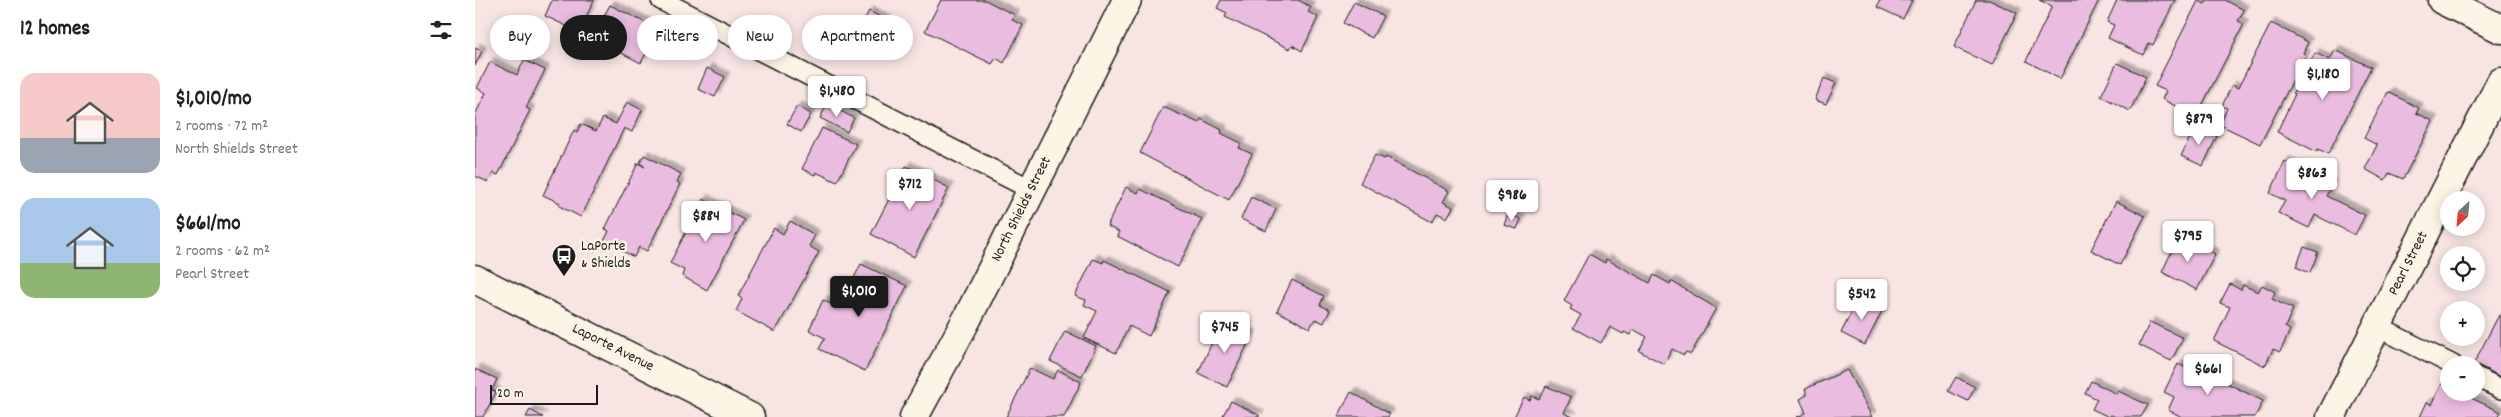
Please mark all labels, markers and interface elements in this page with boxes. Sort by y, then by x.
text: 12 homes [20,15,90,45]
chip: Buy [490,15,550,60]
chip: Rent [560,15,627,60]
chip: Filters [637,15,718,60]
chip: New [728,15,792,60]
chip: Apartment [802,15,913,60]
icon: filters [427,16,455,44]
pin: $1,180 [2282,58,2364,101]
text: $1,180 [2306,63,2340,86]
pin: $1,480 [796,76,878,118]
text: $1,480 [819,80,855,103]
text: $1,010/mo [175,85,251,115]
icon: home [60,93,120,153]
pin: $879 [2169,104,2229,146]
text: $879 [2185,108,2213,131]
text: 2 rooms · 72 m² [175,115,268,138]
text: North Shields Street [175,138,298,161]
street label: North Shields Street [986,153,1058,266]
pin: $863 [2282,158,2342,200]
text: $863 [2297,162,2327,185]
pin: $712 [880,168,940,211]
text: $712 [898,173,922,196]
pin: $986 [1482,180,1542,222]
text: $986 [1497,184,1527,207]
north arrow [2440,191,2485,236]
map controls [2440,191,2485,401]
pin: $884 [676,200,736,243]
text: $884 [692,205,720,228]
text: $661/mo [175,210,241,240]
icon: home [60,218,120,278]
pin: $795 [2158,220,2218,263]
text: $795 [2174,225,2202,248]
street label: Pearl Street [2383,227,2435,300]
place label: LaPorte & Shields [581,236,631,275]
text: 2 rooms · 62 m² [175,240,270,263]
bus stop icon: LaPorte & Shields [551,243,577,277]
button: locate [2440,246,2485,291]
text: Pearl Street [175,263,249,286]
pin: $1,010 [818,276,900,318]
pin: $542 [1832,278,1892,321]
text: $1,010 [841,280,877,303]
text: $542 [1847,283,1877,306]
button: + [2440,301,2485,346]
pin: $745 [1195,312,1255,354]
text: $745 [1211,316,1239,339]
street label: Laporte Avenue [568,318,658,378]
pin: $661 [2178,354,2238,396]
button: − [2440,356,2485,401]
text: $661 [2194,358,2222,381]
scale bar [490,382,597,405]
text: 20 m [497,384,524,404]

